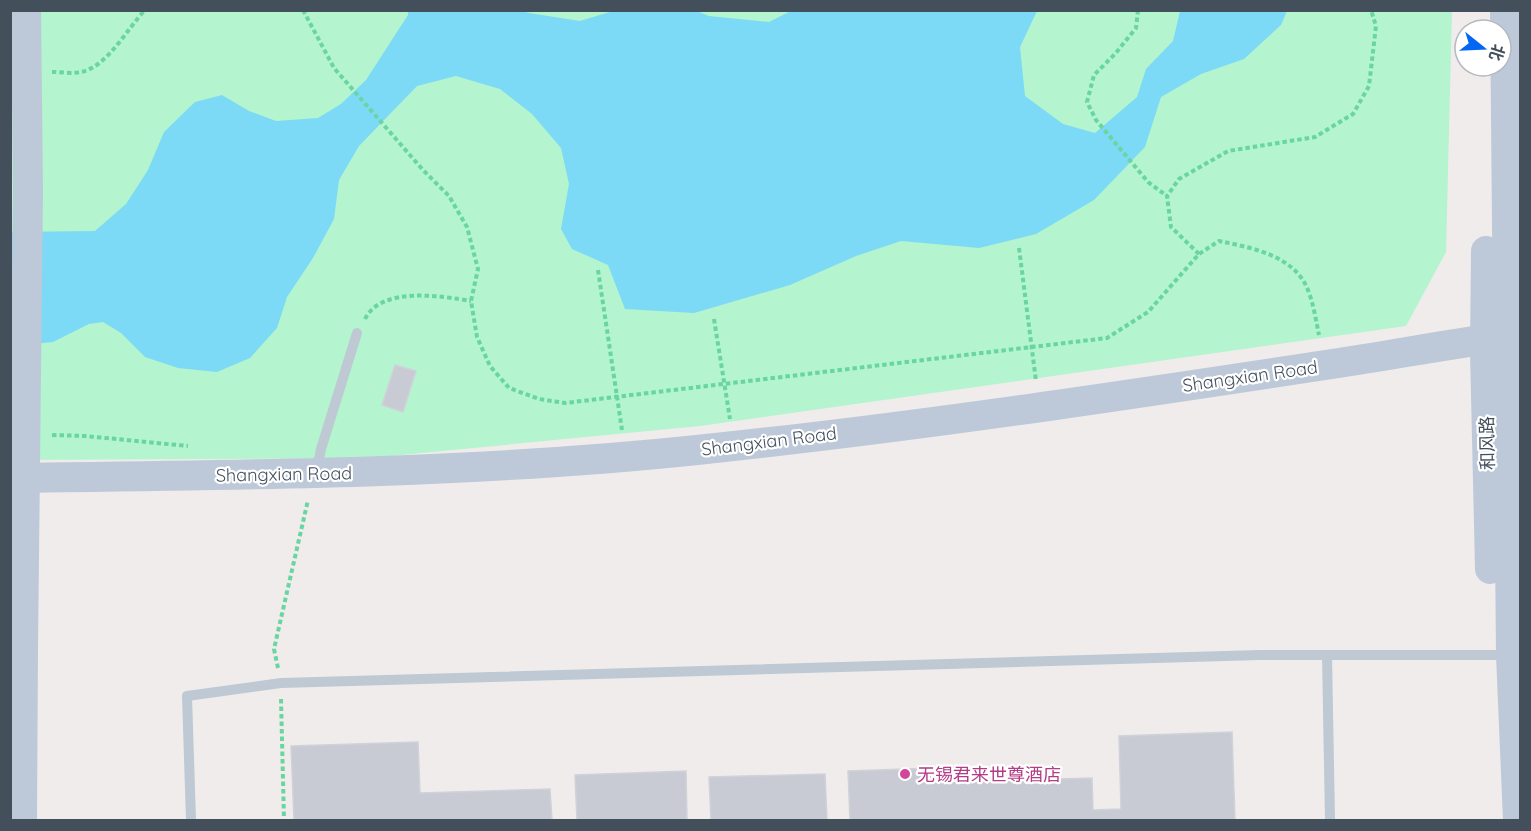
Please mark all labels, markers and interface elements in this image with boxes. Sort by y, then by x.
north arrow [1453,18,1513,78]
text: 北 [1485,42,1509,63]
street label: Shangxian Road [1181,355,1319,397]
street label: 和风路 [1475,416,1499,470]
street label: Shangxian Road [700,421,838,461]
street label: Shangxian Road [216,461,352,487]
place label: 无锡君来世尊酒店 [917,763,1061,786]
marker: 无锡君来世尊酒店 [898,767,912,781]

